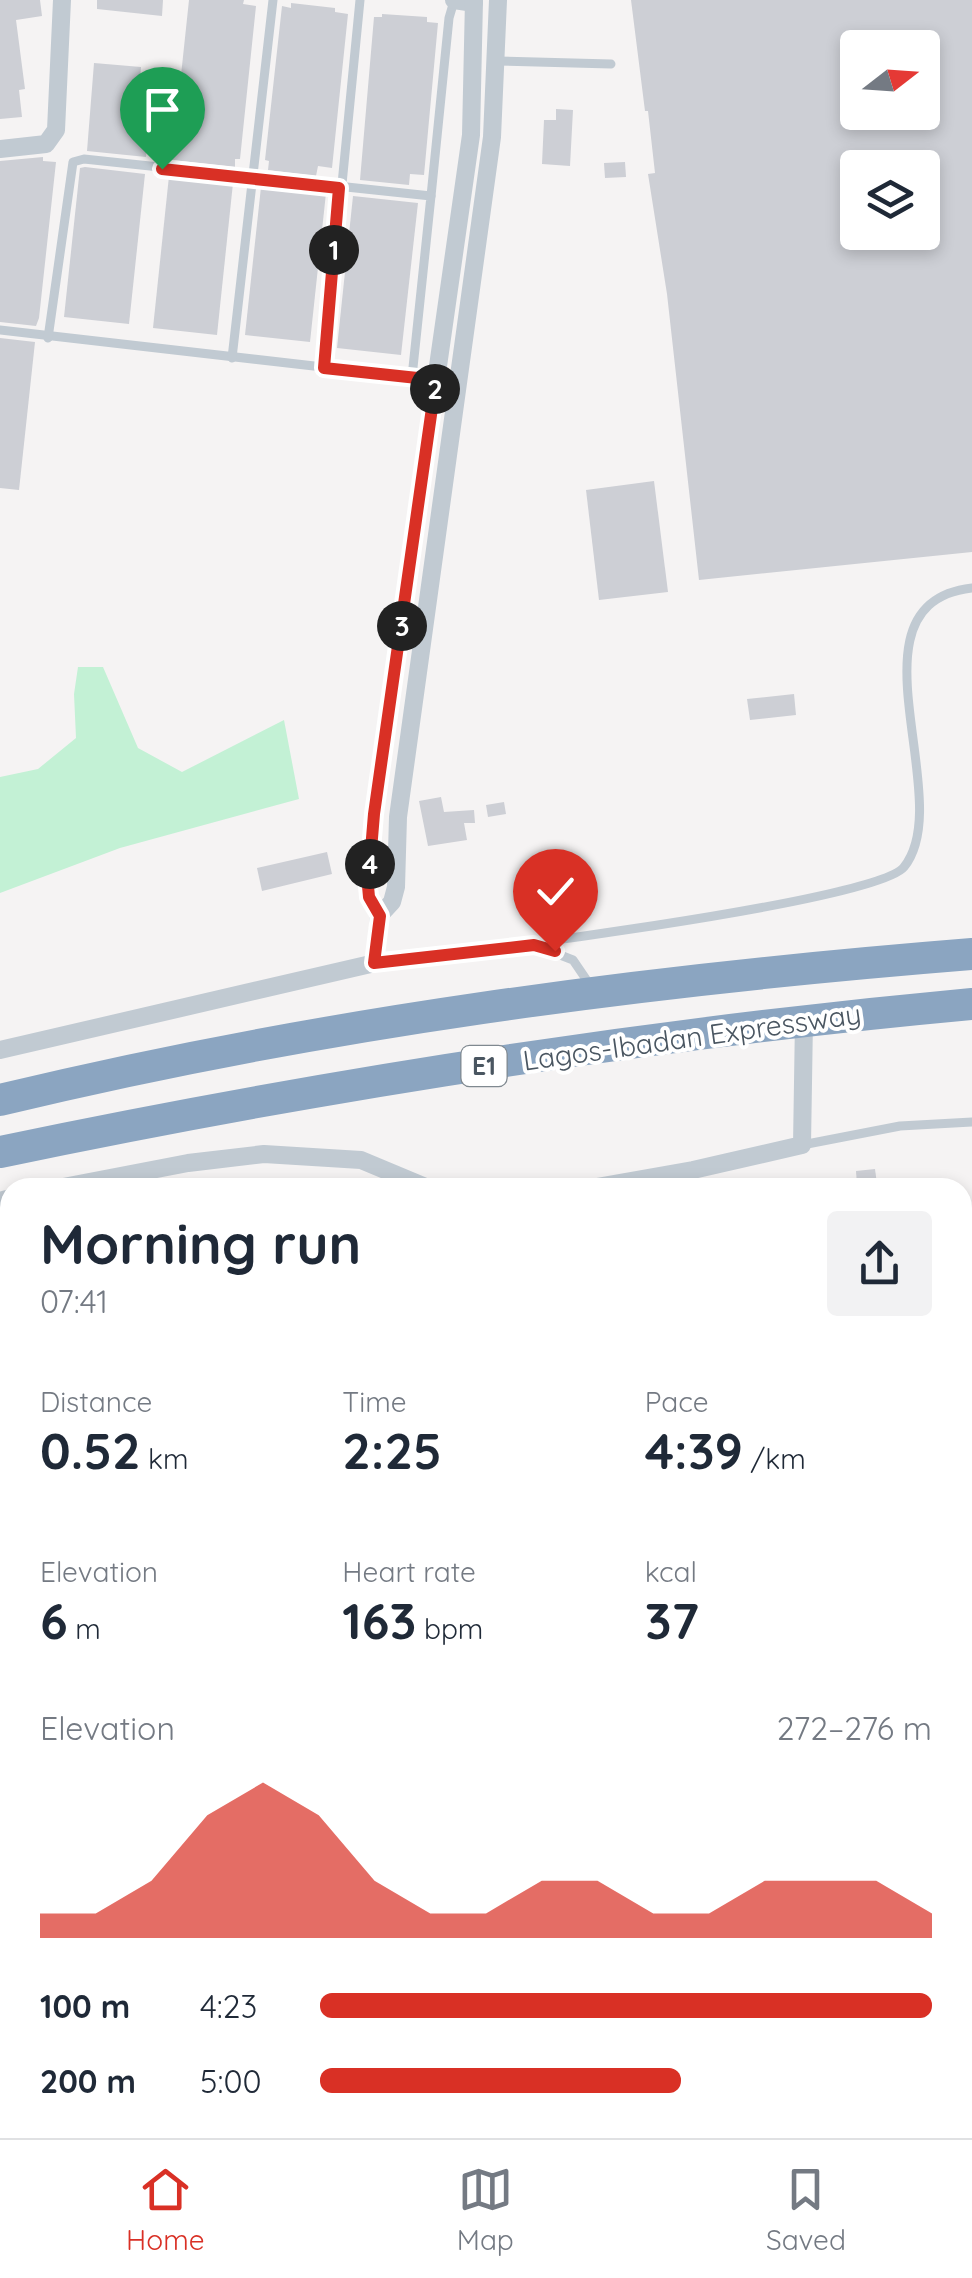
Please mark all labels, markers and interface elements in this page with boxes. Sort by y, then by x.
north arrow [840,30,940,130]
map controls [840,30,940,250]
pin [120,67,205,170]
icon: arrive [135,82,190,137]
button: layers [840,150,940,250]
pin: 1 [309,225,359,275]
text: 1 [329,232,339,267]
pin: 2 [410,364,460,414]
text: 2 [427,371,443,406]
pin: 3 [377,601,427,651]
text: 3 [394,608,410,643]
pin: 4 [345,839,395,889]
text: 4 [362,846,378,881]
pin [513,849,598,952]
icon: check [528,864,583,919]
street label: Lagos-Ibadan Expressway [521,995,863,1078]
road number: E1 [462,1046,506,1086]
text: Morning run [40,1209,361,1278]
button: share [827,1211,932,1316]
text: 07:41 [40,1281,108,1321]
text: Distance [40,1384,152,1419]
text: Time [342,1384,407,1419]
text: Pace [645,1384,709,1419]
text: 0.52 [40,1419,140,1482]
text: 2:25 [342,1419,442,1482]
text: 4:39 [645,1419,743,1482]
text: km [140,1441,189,1476]
text: /km [743,1441,806,1476]
text: Elevation [40,1554,158,1589]
text: Heart rate [342,1554,476,1589]
text: kcal [645,1554,697,1589]
text: 6 [40,1589,68,1652]
text: 163 [342,1589,416,1652]
text: 37 [645,1589,699,1652]
text: m [68,1611,101,1646]
text: bpm [416,1611,483,1646]
text: Elevation [40,1708,175,1748]
text: 272–276 m [777,1708,932,1748]
text: 100 m [40,1986,130,2026]
text: 4:23 [200,1986,257,2026]
text: 200 m [40,2061,136,2101]
text: 5:00 [200,2061,262,2101]
tab: Home [126,2162,205,2257]
tab: Map [457,2162,514,2257]
tab: Saved [766,2162,846,2257]

